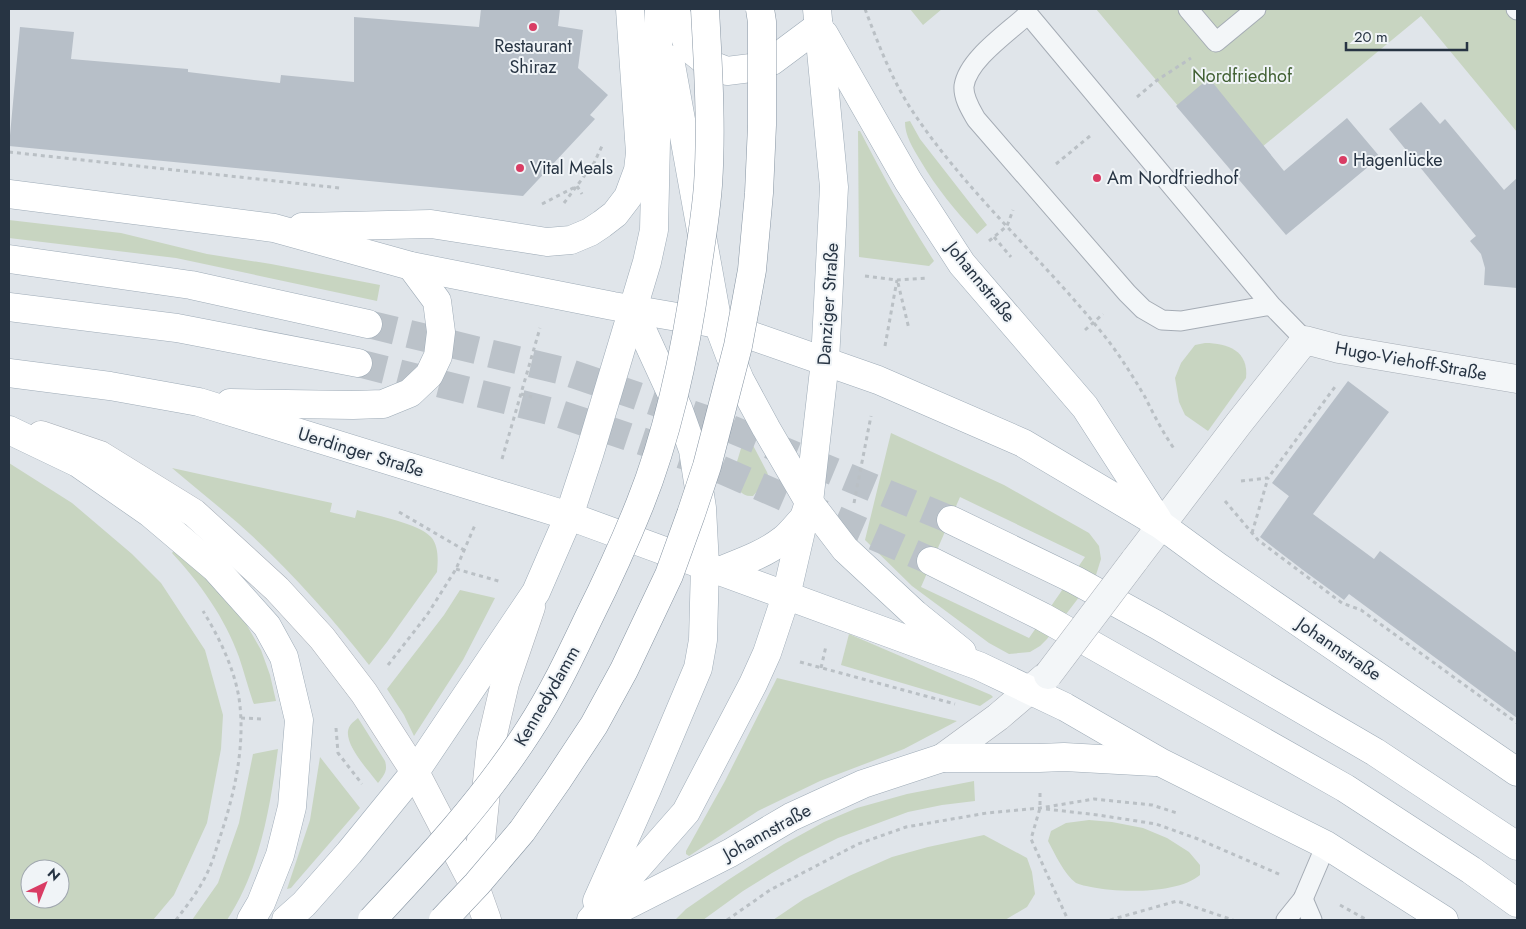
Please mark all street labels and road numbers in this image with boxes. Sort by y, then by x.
street label: Johannstraße [939,235,1022,328]
street label: Danziger Straße [811,242,845,366]
street label: Hugo-Viehoff-Straße [1333,335,1489,387]
street label: Uerdinger Straße [295,420,427,484]
street label: Johannstraße [1290,610,1386,687]
street label: Kennedydamm [508,641,586,751]
street label: Johannstraße [717,797,816,868]

